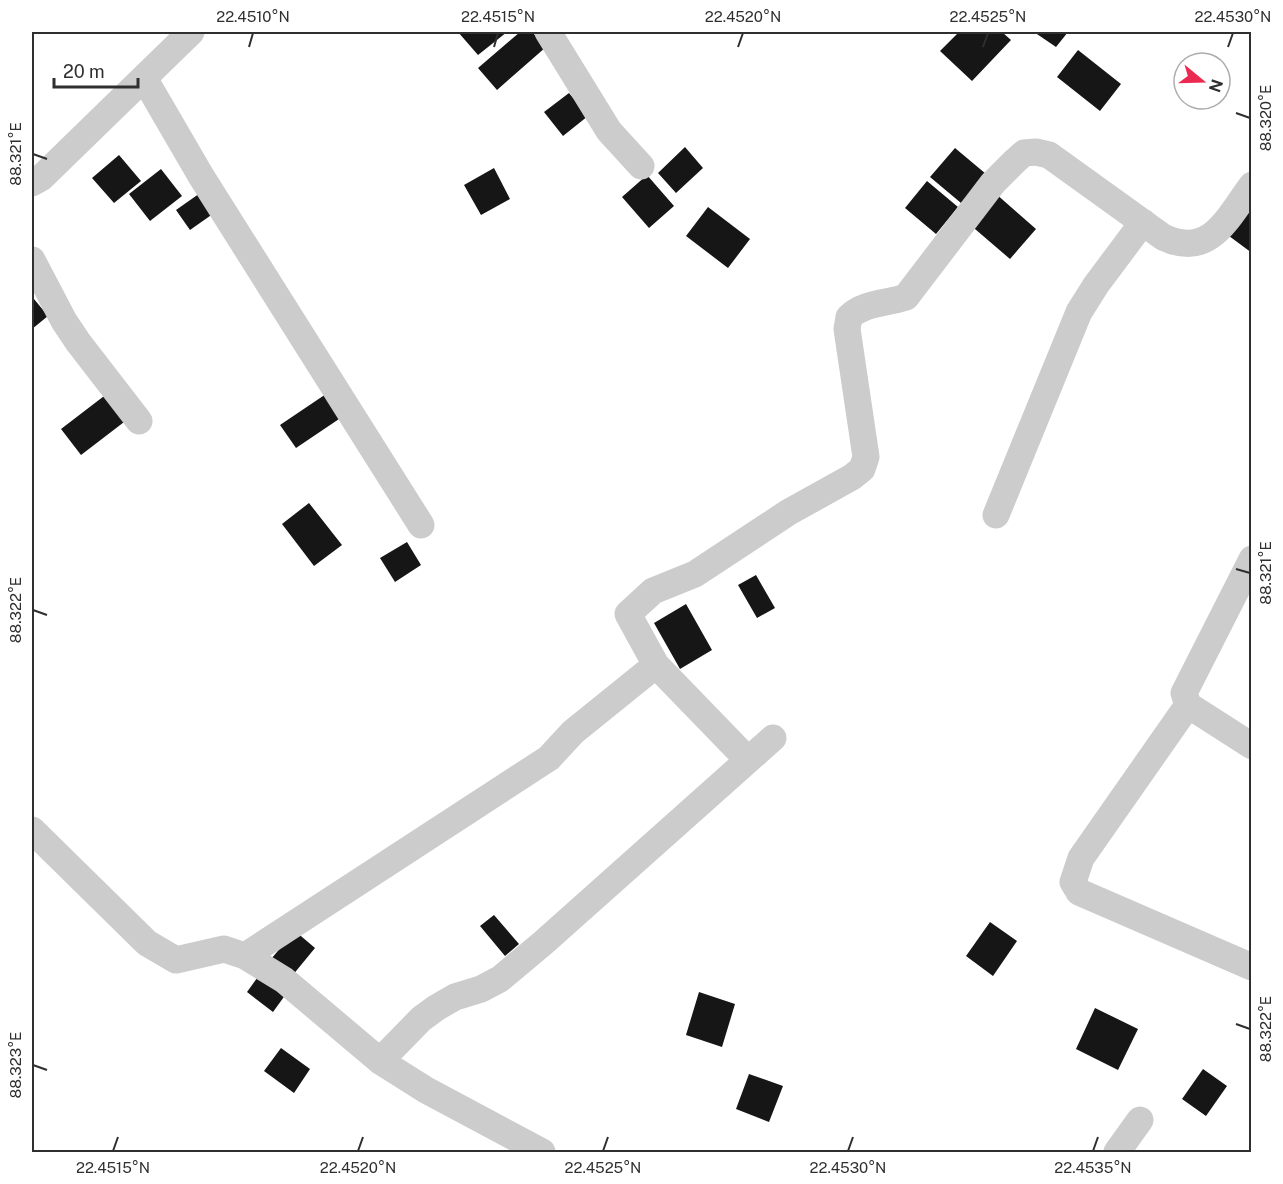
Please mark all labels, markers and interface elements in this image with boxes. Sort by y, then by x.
text: 22.4510°N [216,8,290,25]
text: 22.4515°N [461,8,535,25]
text: 22.4520°N [705,8,781,25]
text: 22.4525°N [950,8,1026,25]
text: 22.4530°N [1195,8,1271,25]
scale bar [54,51,138,89]
north arrow [1172,51,1232,111]
text: 20 m [63,61,105,82]
text: N [1205,77,1227,95]
text: 88.320°E [1257,85,1274,151]
text: 88.321°E [7,122,24,186]
text: 88.321°E [1257,541,1274,605]
text: 88.322°E [7,577,24,643]
text: 88.322°E [1257,996,1274,1062]
text: 88.323°E [7,1032,24,1098]
text: 22.4515°N [76,1159,150,1176]
text: 22.4520°N [320,1159,396,1176]
text: 22.4525°N [565,1159,641,1176]
text: 22.4530°N [810,1159,886,1176]
text: 22.4535°N [1054,1159,1132,1176]

